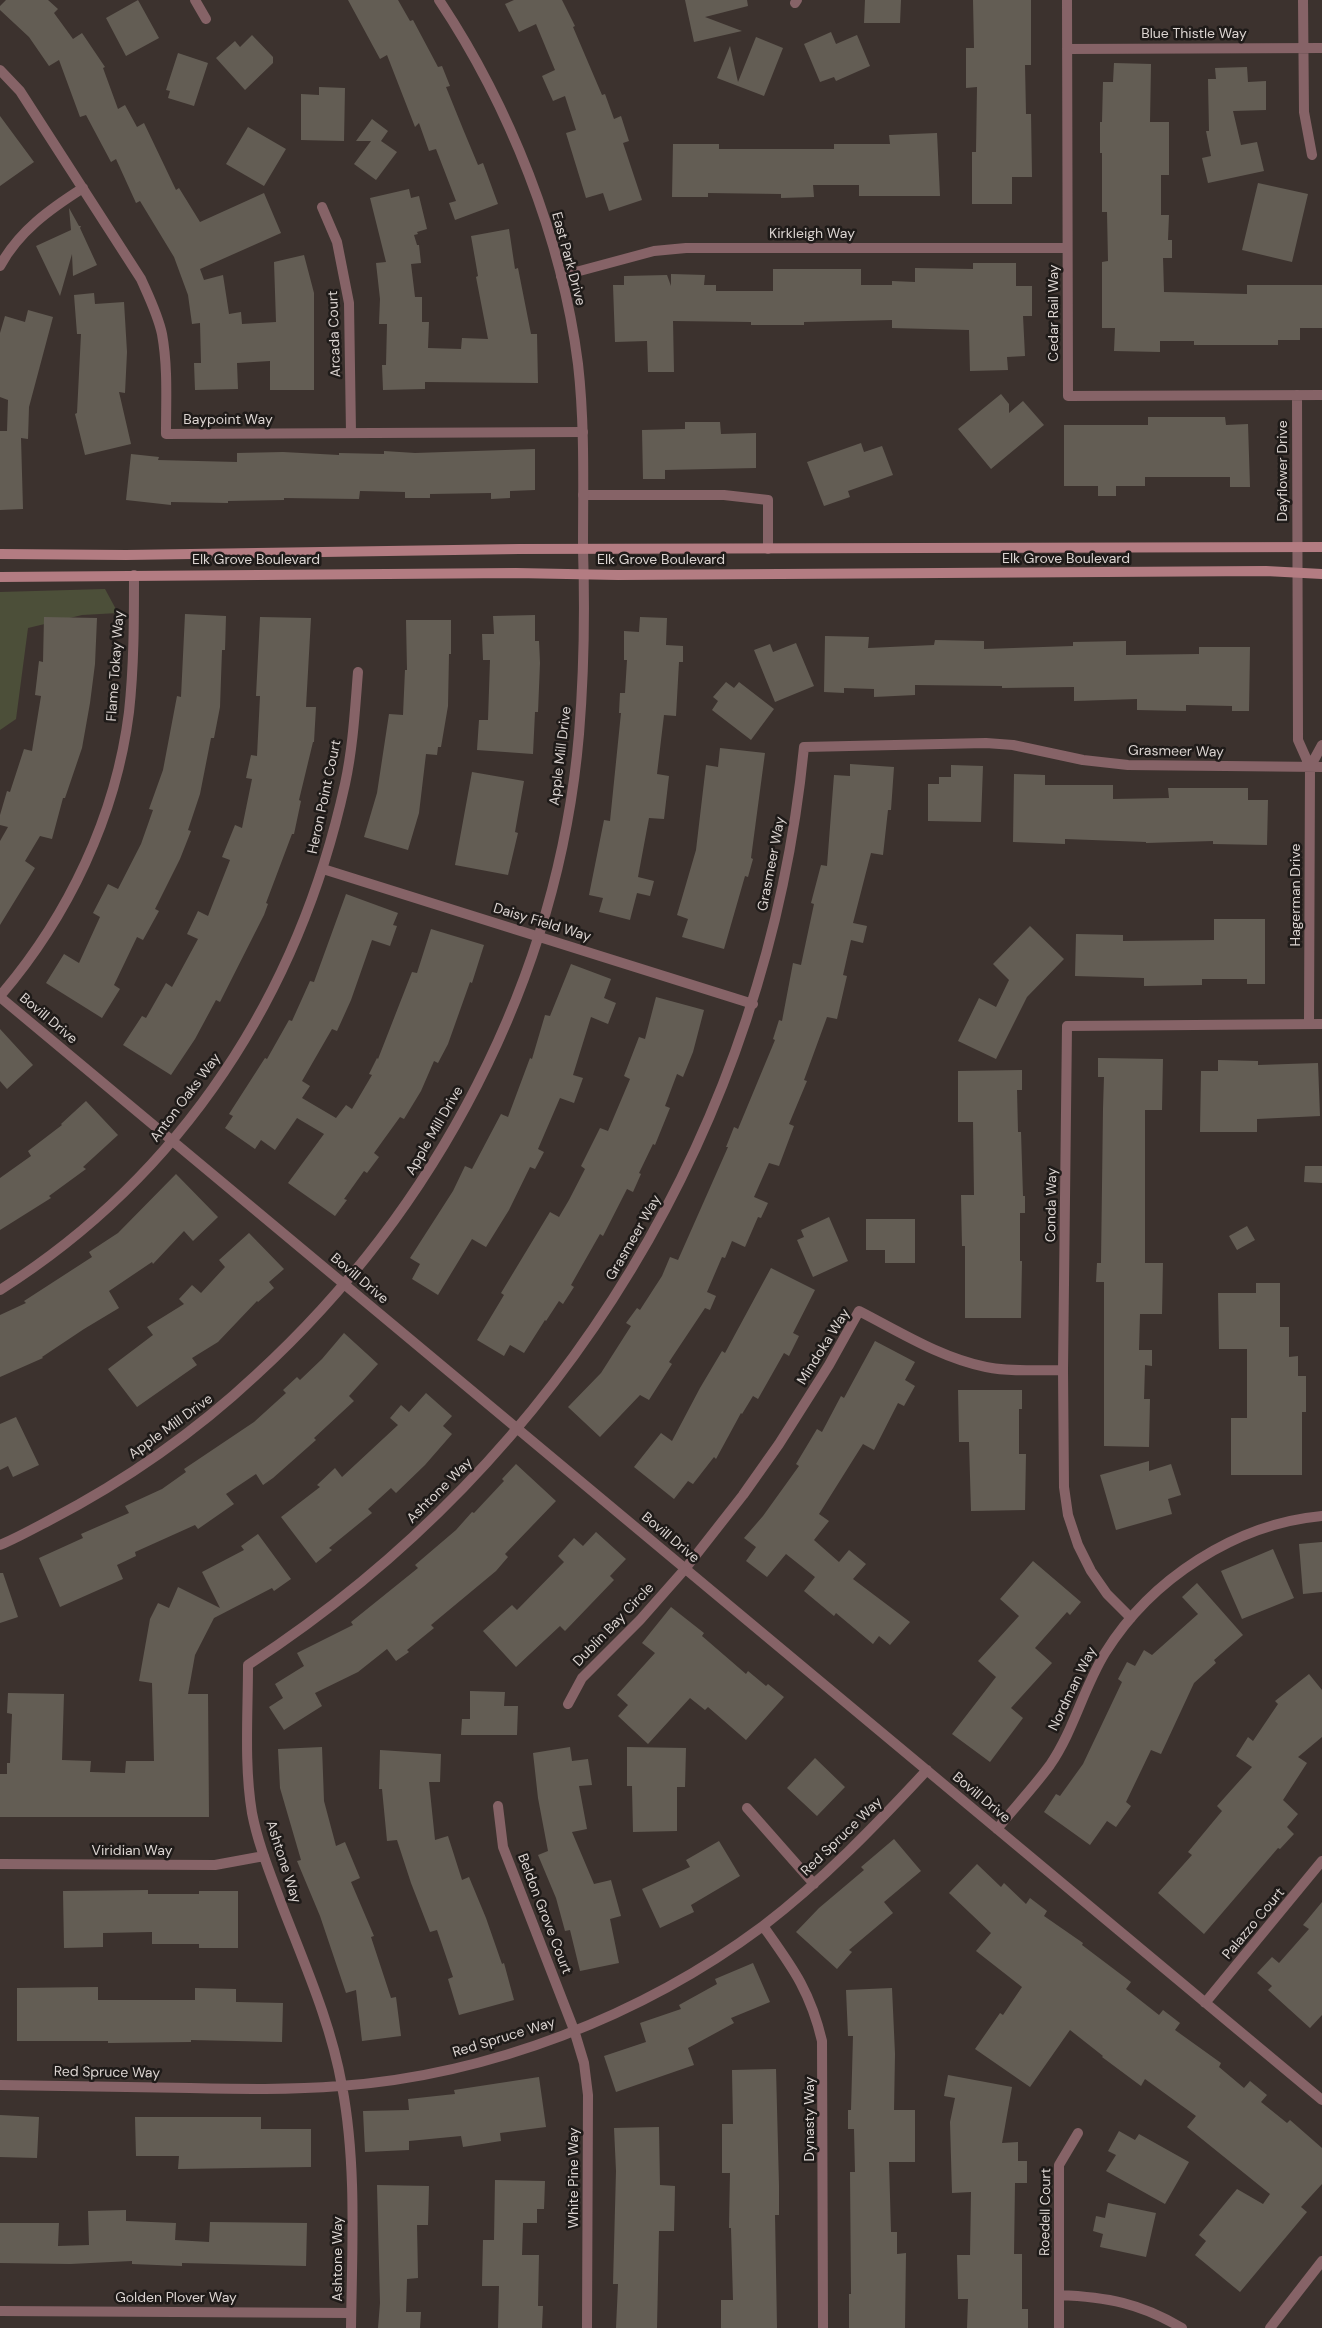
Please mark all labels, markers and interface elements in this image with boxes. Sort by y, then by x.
street label: Blue Thistle Way [1141,26,1247,42]
street label: East Park Drive [547,210,589,308]
street label: Kirkleigh Way [769,226,855,242]
street label: Cedar Rail Way [1046,264,1062,362]
street label: Arcada Court [325,290,345,378]
street label: Baypoint Way [183,412,273,428]
street label: Dayflower Drive [1275,420,1291,522]
street label: Elk Grove Boulevard [1002,551,1130,567]
street label: Elk Grove Boulevard [192,552,320,568]
street label: Elk Grove Boulevard [597,552,725,568]
street label: Flame Tokay Way [104,610,128,722]
street label: Apple Mill Drive [547,705,575,807]
street label: Heron Point Court [305,738,345,856]
street label: Grasmeer Way [1128,743,1224,761]
street label: Grasmeer Way [755,815,789,913]
street label: Hagerman Drive [1288,844,1304,946]
street label: Daisy Field Way [491,900,593,946]
street label: Bovill Drive [16,990,80,1048]
street label: Anton Oaks Way [147,1050,225,1146]
street label: Apple Mill Drive [403,1084,467,1178]
street label: Conda Way [1043,1168,1061,1242]
street label: Grasmeer Way [603,1192,665,1284]
street label: Bovill Drive [327,1250,391,1308]
street label: Mindoka Way [794,1306,854,1388]
street label: Apple Mill Drive [126,1391,216,1463]
street label: Ashtone Way [404,1455,476,1527]
street label: Bovill Drive [638,1509,702,1567]
street label: Dublin Bay Circle [570,1580,658,1670]
street label: Nordman Way [1045,1644,1101,1734]
street label: Bovill Drive [949,1769,1013,1827]
street label: Red Spruce Way [798,1794,886,1880]
street label: Ashtone Way [262,1819,304,1905]
street label: Viridian Way [92,1843,172,1859]
street label: Beldon Grove Court [513,1851,575,1977]
street label: Palazzo Court [1219,1885,1289,1963]
street label: Red Spruce Way [451,2014,557,2062]
street label: Red Spruce Way [54,2064,160,2082]
street label: Dynasty Way [802,2077,818,2161]
street label: White Pine Way [566,2127,582,2229]
street label: Roedell Court [1037,2168,1055,2256]
street label: Ashtone Way [330,2216,346,2302]
street label: Golden Plover Way [115,2290,237,2306]

